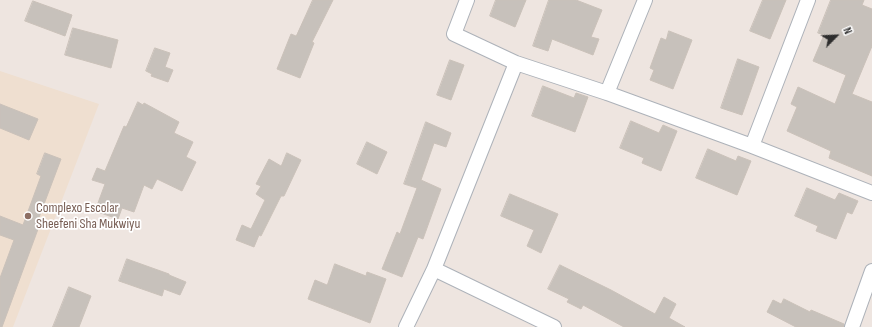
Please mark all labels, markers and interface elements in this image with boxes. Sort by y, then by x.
north arrow [816,16,856,56]
text: N [840,26,855,36]
place label: Complexo Escolar Sheefeni Sha Mukwiyu [36,200,140,232]
marker: Complexo Escolar Sheefeni Sha Mukwiyu [23,211,33,221]

